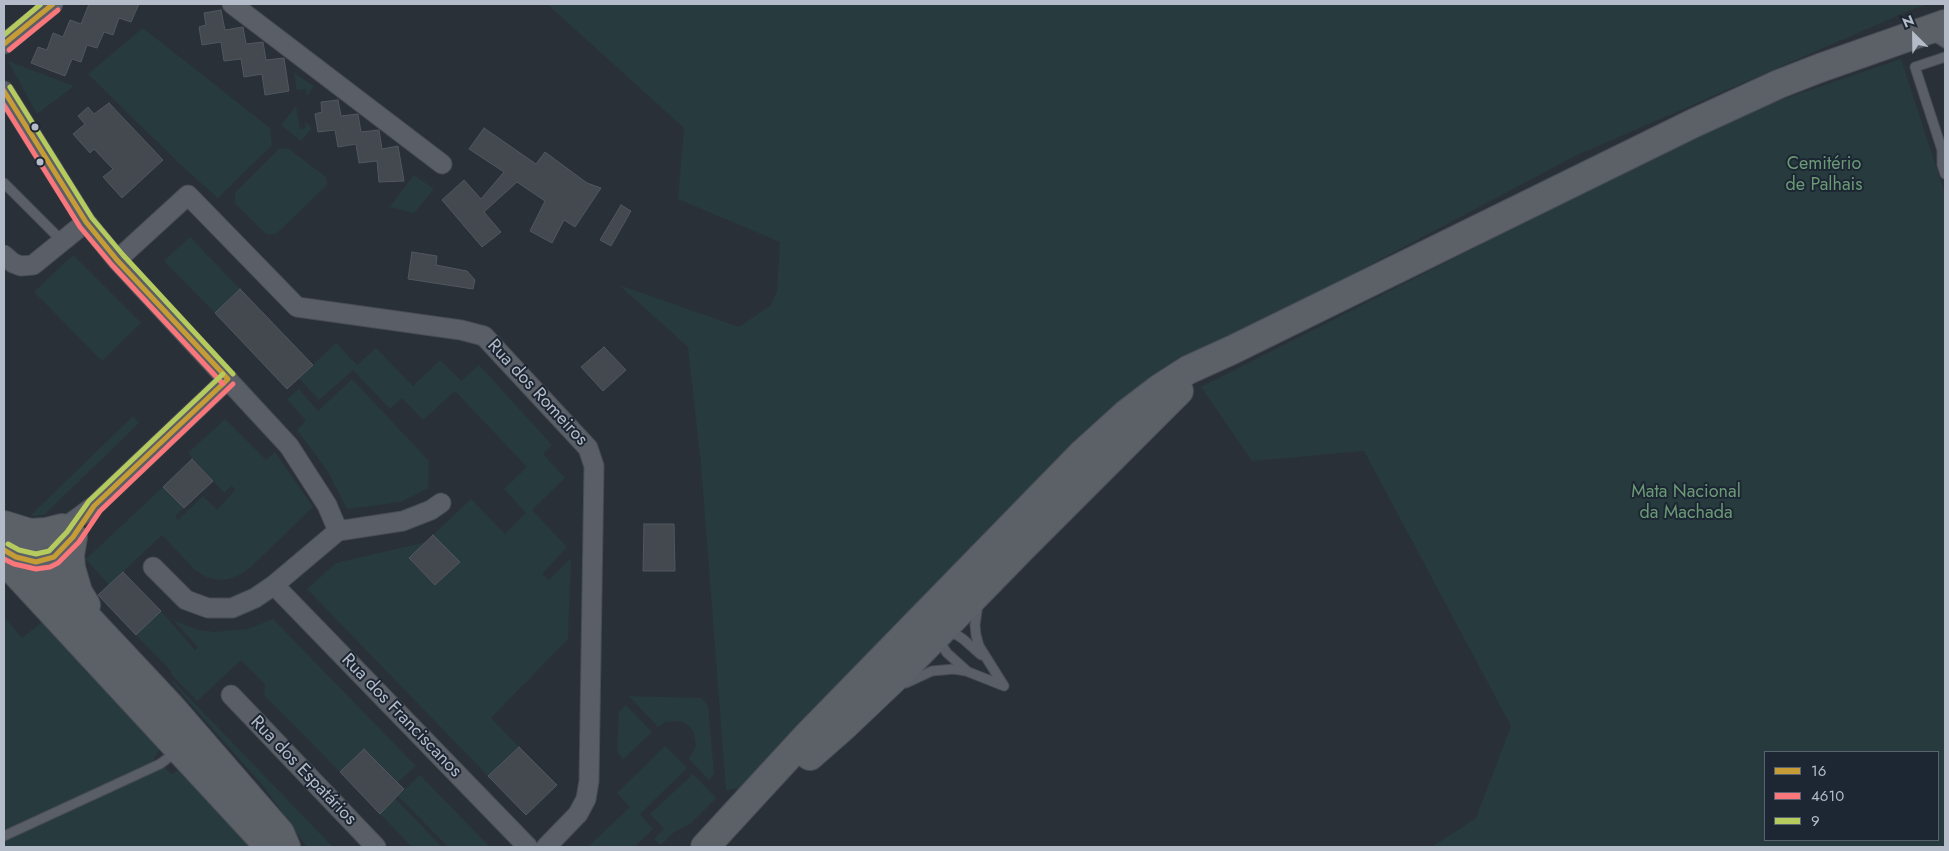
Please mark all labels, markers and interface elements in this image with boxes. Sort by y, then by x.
north arrow [1889,10,1939,60]
text: N [1899,10,1917,33]
unlabelled marker [30,122,40,132]
park label: Cemitério de Palhais [1785,154,1863,196]
unlabelled marker [35,157,45,167]
street label: Rua dos Romeiros [482,335,592,451]
park label: Mata Nacional da Machada [1631,482,1741,524]
street label: Rua dos Franciscanos [336,650,466,782]
street label: Rua dos Espatários [245,712,361,830]
legend [1764,751,1939,841]
text: 16 [1811,760,1826,782]
text: 4610 [1811,785,1844,807]
text: 9 [1811,810,1820,832]

